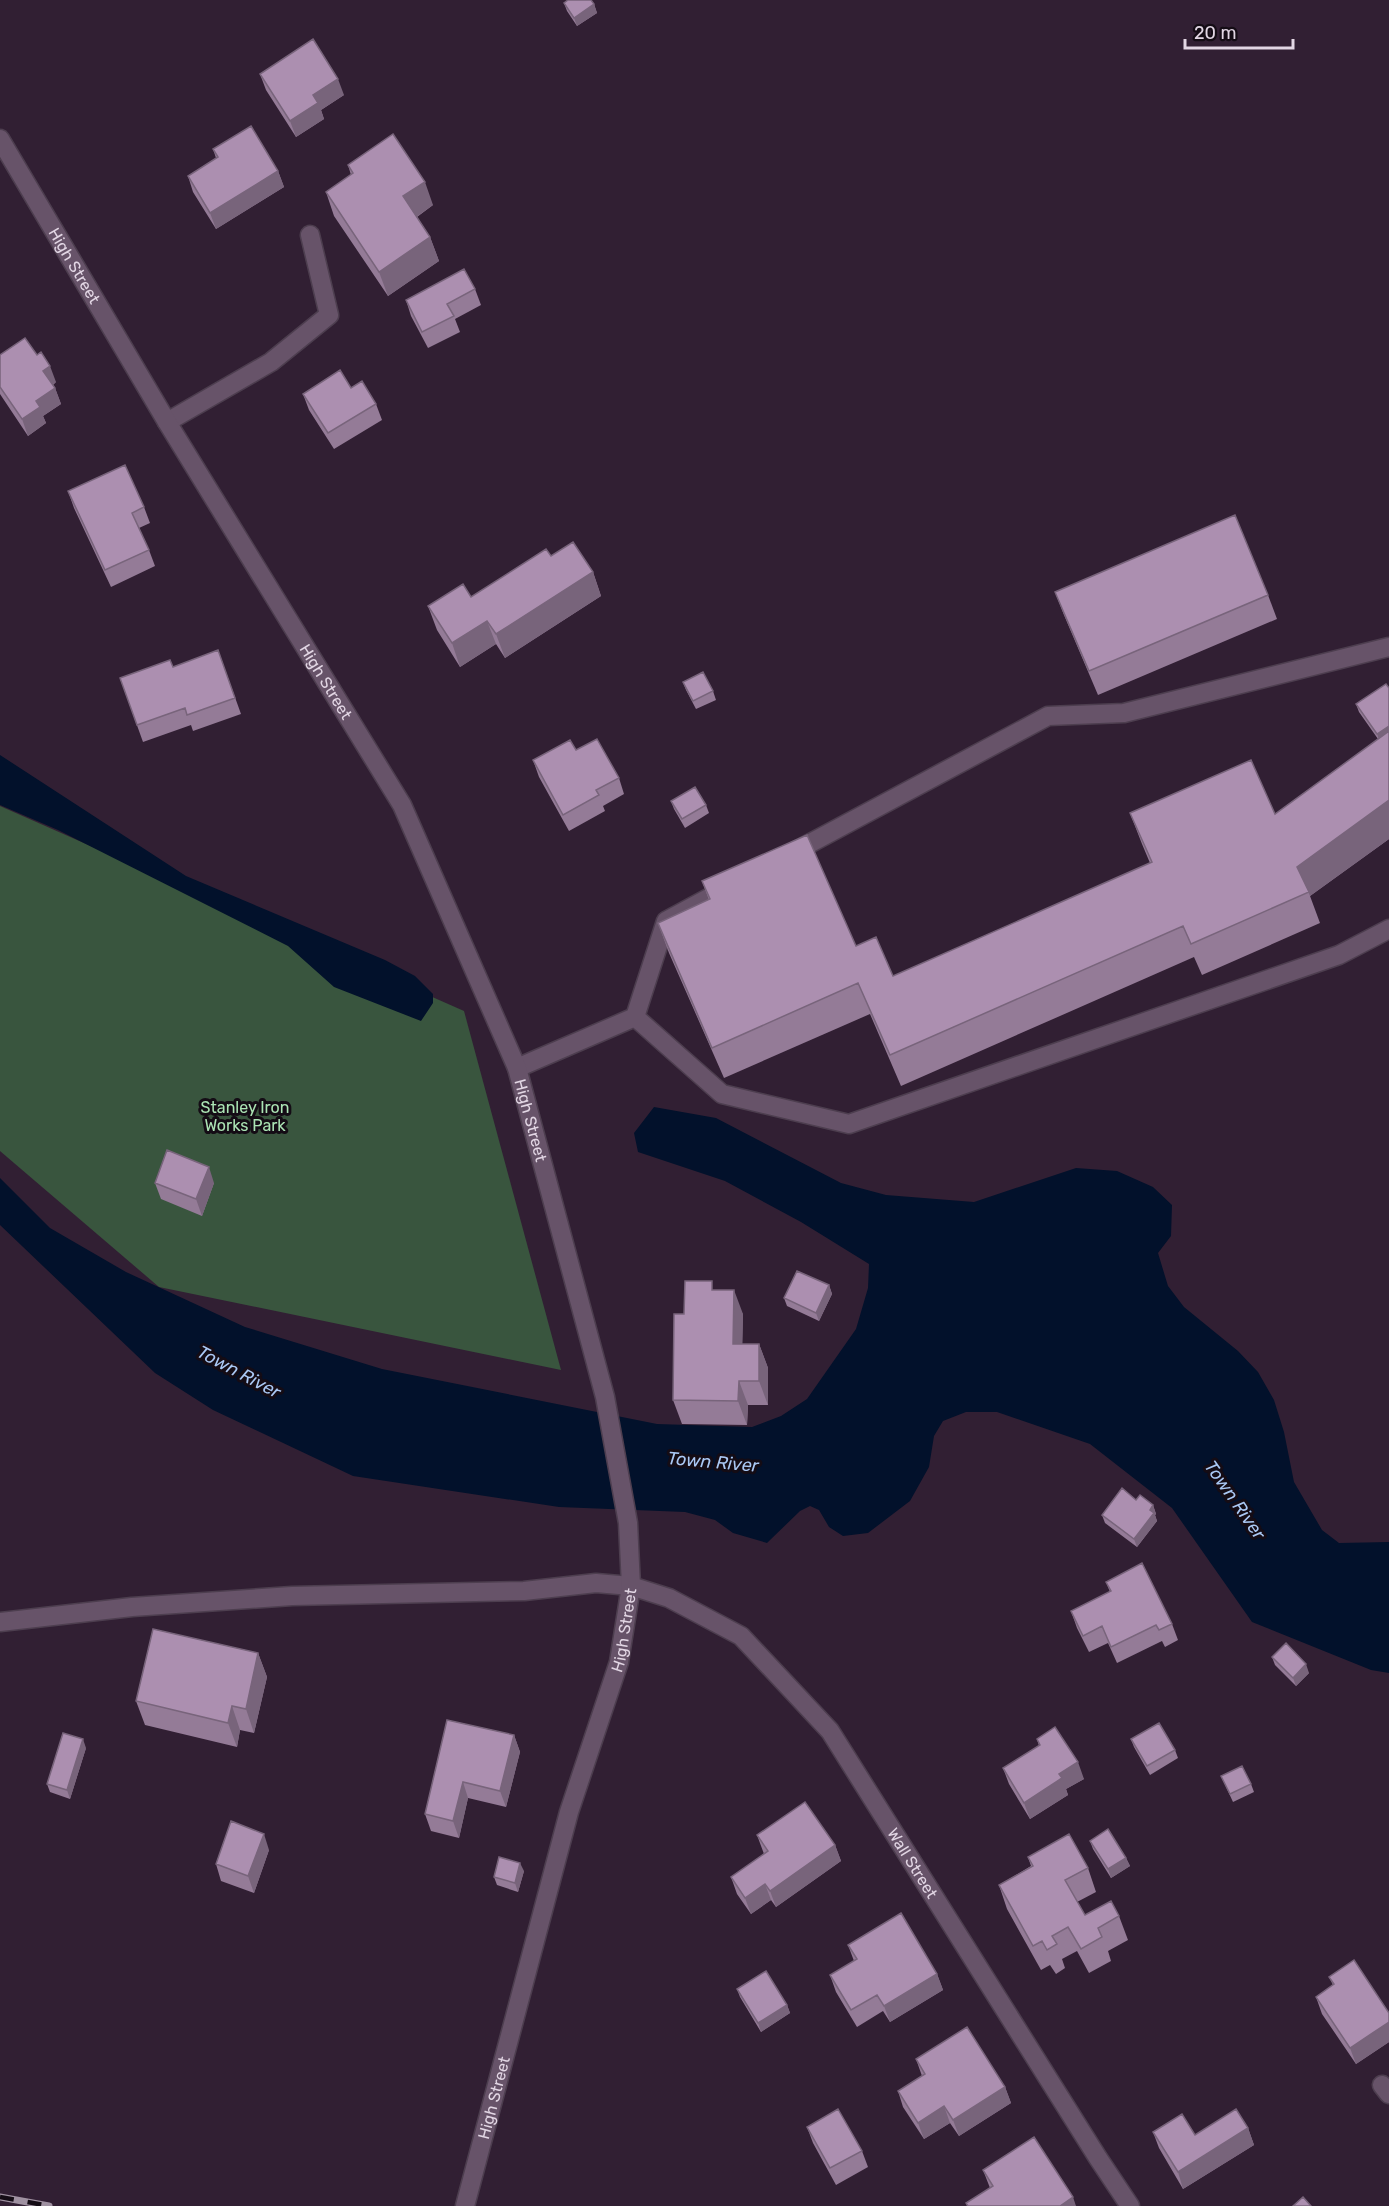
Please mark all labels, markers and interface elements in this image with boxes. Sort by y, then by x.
scale bar [1185,12,1293,50]
text: 20 m [1194,22,1236,44]
street label: High Street [45,224,104,307]
street label: High Street [295,641,356,723]
street label: High Street [510,1077,551,1164]
park label: Stanley Iron Works Park [201,1098,289,1135]
water label: Town River [193,1341,286,1404]
water label: Town River [667,1447,761,1477]
water label: Town River [1200,1456,1271,1545]
street label: High Street [607,1587,641,1675]
street label: Wall Street [883,1825,942,1902]
street label: High Street [474,2054,514,2141]

